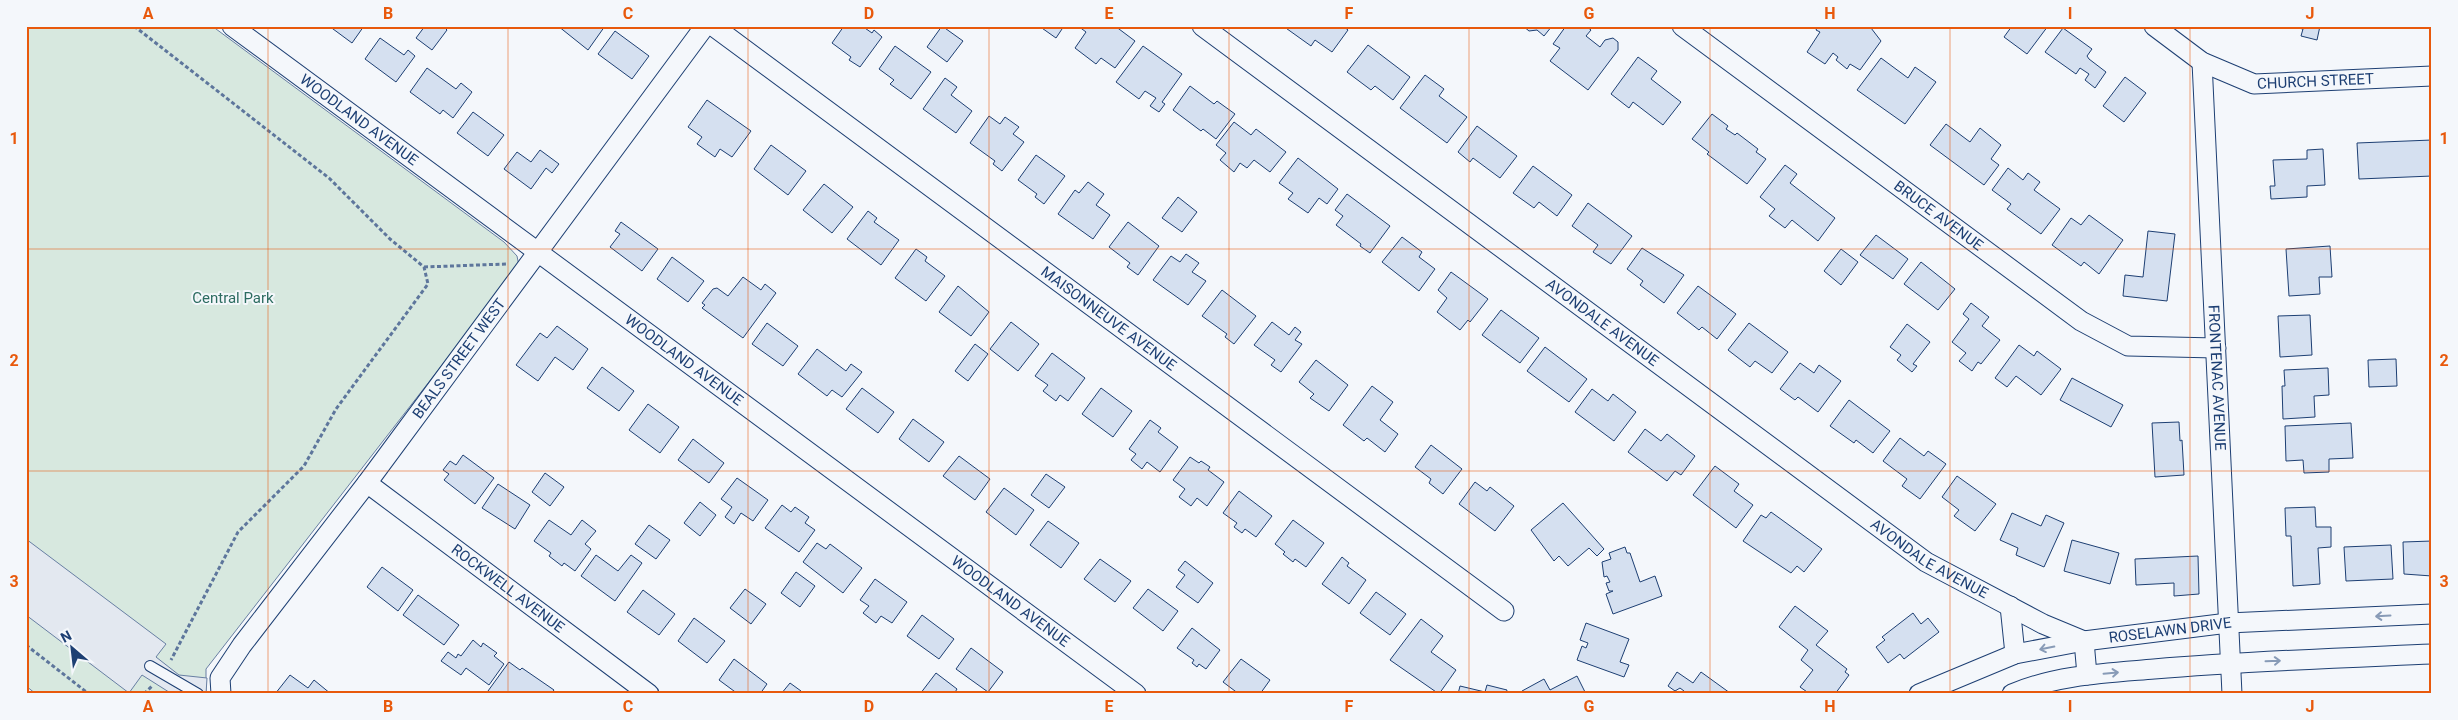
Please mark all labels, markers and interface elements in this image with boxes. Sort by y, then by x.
text: A [143,4,154,23]
text: B [383,4,393,23]
text: C [623,4,633,23]
text: D [864,4,874,23]
text: E [1105,4,1114,23]
text: F [1345,4,1354,23]
text: G [1584,4,1595,23]
text: H [1824,4,1836,23]
text: I [2068,4,2072,23]
text: J [2306,4,2314,23]
street label: WOODLAND AVENUE [296,70,422,170]
street label: CHURCH STREET [2257,70,2374,93]
text: 1 [9,129,19,148]
text: 1 [2439,129,2449,148]
street label: BRUCE AVENUE [1890,177,1987,255]
street label: MAISONNEUVE AVENUE [1037,263,1180,375]
street label: AVONDALE AVENUE [1542,275,1663,370]
park label: Central Park [192,289,274,307]
street label: BEALS STREET WEST [409,295,509,422]
street label: FRONTENAC AVENUE [2205,304,2229,452]
street label: WOODLAND AVENUE [621,310,747,410]
text: 2 [9,351,19,370]
text: 2 [2439,351,2449,370]
street label: AVONDALE AVENUE [1867,515,1992,603]
street label: ROCKWELL AVENUE [448,540,568,637]
street label: WOODLAND AVENUE [948,552,1073,651]
text: 3 [9,572,19,591]
text: 3 [2439,572,2449,591]
one-way arrow [2375,612,2391,621]
street label: ROSELAWN DRIVE [2108,614,2233,647]
north arrow [48,622,98,672]
text: N [58,627,74,646]
one-way arrow [2040,644,2056,653]
one-way arrow [2264,656,2280,665]
one-way arrow [2102,668,2118,678]
text: A [143,697,154,716]
text: B [383,697,393,716]
text: C [623,697,633,716]
text: D [864,697,874,716]
text: E [1105,697,1114,716]
text: F [1345,697,1354,716]
text: G [1584,697,1595,716]
text: H [1824,697,1836,716]
text: I [2068,697,2072,716]
text: J [2306,697,2314,716]

